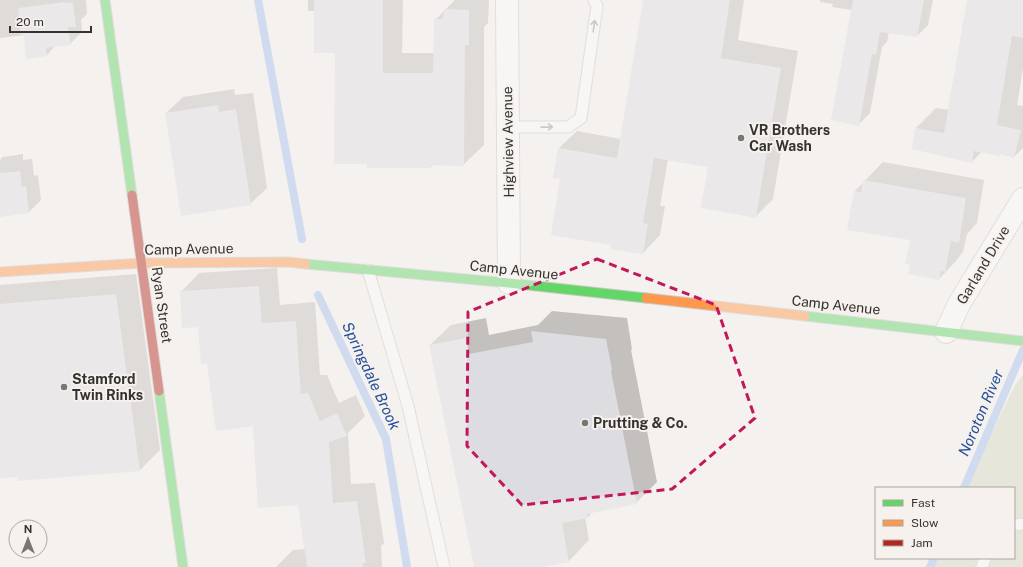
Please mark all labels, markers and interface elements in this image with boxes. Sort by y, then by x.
scale bar [10,8,91,34]
text: 20 m [16,15,44,29]
one-way arrow [590,20,598,33]
street label: Highview Avenue [499,86,517,198]
place label: VR Brothers Car Wash [749,122,830,154]
one-way arrow [540,123,553,131]
marker: VR Brothers Car Wash [736,133,746,143]
street label: Garland Drive [953,223,1013,307]
street label: Camp Avenue [144,240,234,258]
street label: Camp Avenue [469,257,559,283]
street label: Ryan Street [149,266,175,344]
street label: Camp Avenue [791,292,881,318]
water label: Springdale Brook [339,319,404,433]
water label: Noroton River [955,367,1007,459]
place label: Stamford Twin Rinks [72,371,143,403]
marker: Stamford Twin Rinks [59,382,69,392]
place label: Prutting & Co. [593,415,688,431]
marker: Prutting & Co. [580,418,590,428]
legend [875,487,1015,559]
text: Fast [911,496,936,510]
text: Slow [911,516,939,530]
north arrow [8,519,48,559]
text: N [24,523,32,535]
text: Jam [911,536,933,550]

